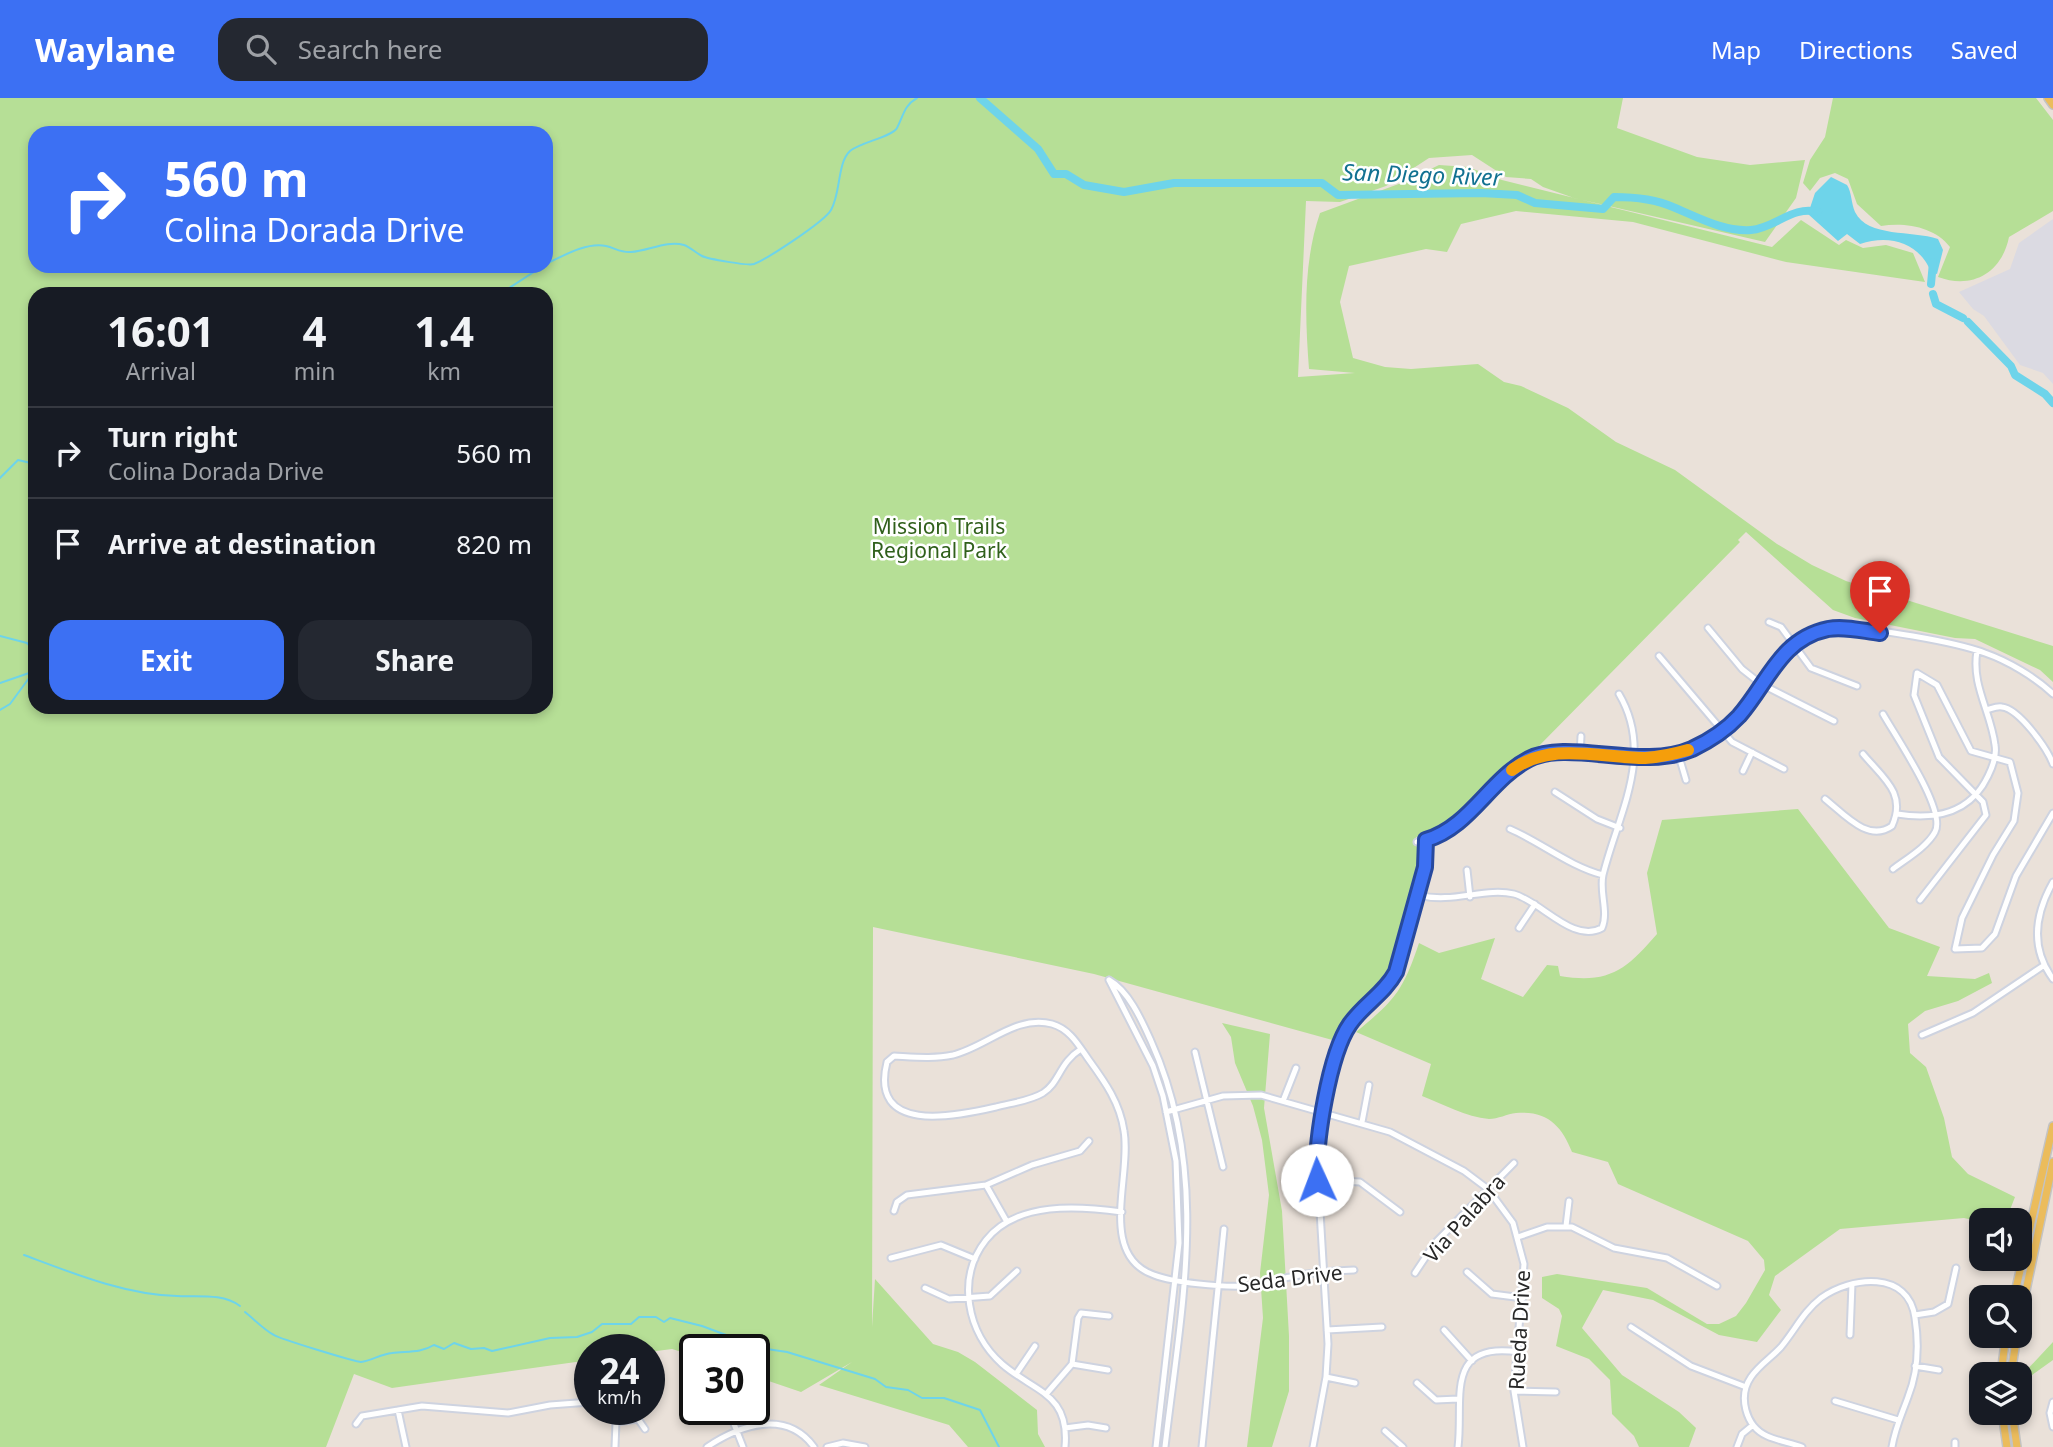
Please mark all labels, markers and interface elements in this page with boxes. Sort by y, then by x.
search box [218,18,708,81]
text: Waylane [35,27,176,72]
icon: search [242,30,280,68]
text: Search here [298,31,442,67]
text: Map [1711,33,1761,66]
text: Directions [1799,33,1913,66]
text: Saved [1951,33,2018,66]
text: 560 m [164,145,309,211]
icon: right [49,154,140,245]
water label: San Diego River [1342,155,1503,193]
text: Colina Dorada Drive [164,208,464,251]
text: 16:01 [107,302,215,359]
text: 4 [303,302,327,359]
text: 1.4 [414,302,474,359]
text: Arrival [126,355,196,387]
text: min [294,355,335,387]
text: km [427,355,461,387]
text: Turn right [108,419,238,455]
icon: right [49,434,87,472]
text: 560 m [456,435,532,471]
text: Colina Dorada Drive [108,455,324,487]
park label: Mission Trails Regional Park [871,512,1008,564]
icon: arrive [49,525,87,563]
text: Arrive at destination [108,526,377,562]
text: 820 m [456,526,532,562]
pin [1850,561,1910,633]
icon: arrive [1861,572,1899,610]
button: Exit [49,620,284,700]
button: Share [298,620,532,700]
position arrow [1280,1143,1354,1217]
street label: Via Palabra [1417,1168,1511,1268]
map controls [1969,1208,2032,1425]
button: sound [1969,1208,2032,1271]
street label: Seda Drive [1236,1258,1344,1298]
street label: Rueda Drive [1502,1269,1536,1391]
button: search [1969,1285,2032,1348]
speed limit sign: 30 [679,1334,770,1425]
text: 24 [599,1347,640,1394]
button: layers [1969,1362,2032,1425]
text: km/h [597,1385,642,1409]

